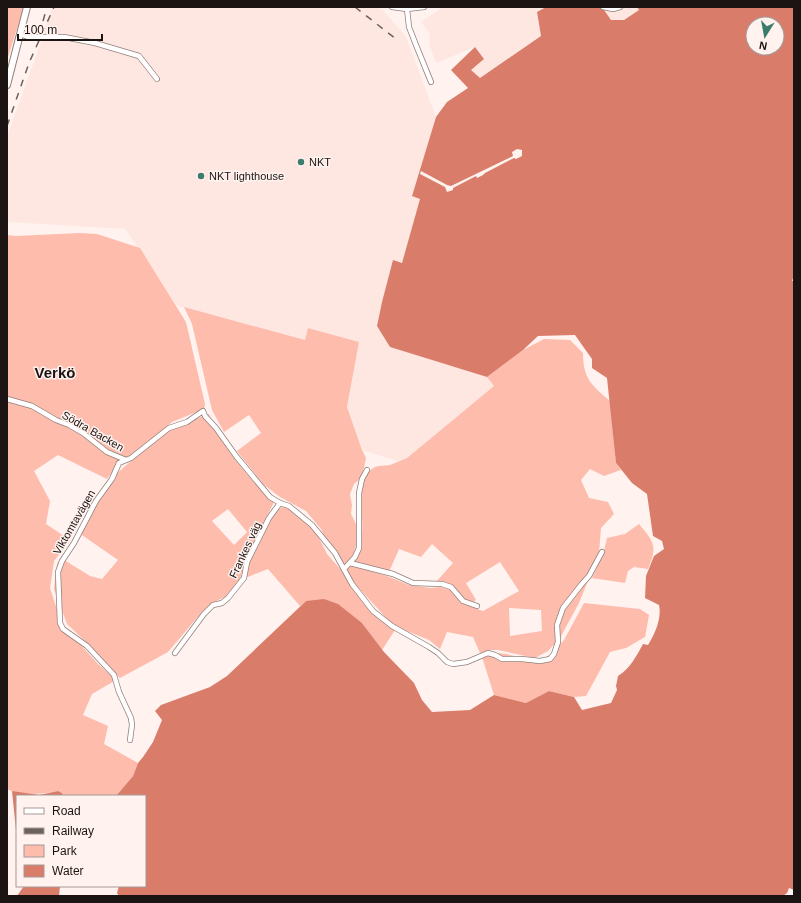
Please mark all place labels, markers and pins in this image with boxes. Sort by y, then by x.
place label: NKT [309,156,331,168]
marker: NKT [296,157,306,167]
place label: NKT lighthouse [209,170,284,182]
marker: NKT lighthouse [196,171,206,181]

